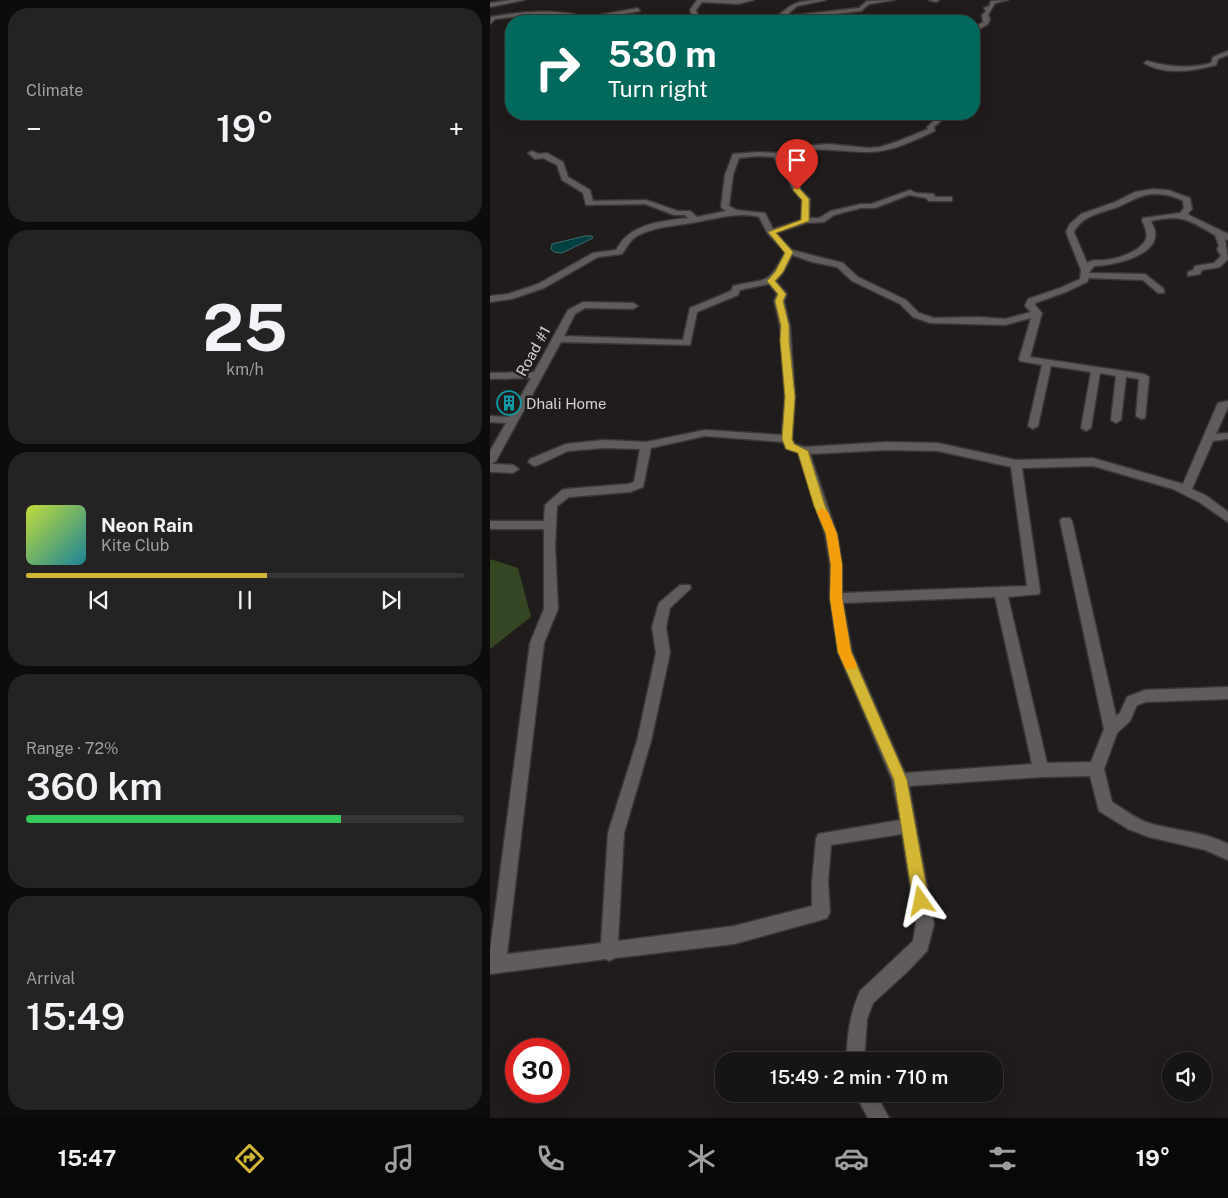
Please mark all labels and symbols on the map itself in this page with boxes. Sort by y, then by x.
pin [776,139,818,190]
street label: Road #1 [512,323,554,379]
building icon: Dhali Home [496,390,522,416]
place label: Dhali Home [526,395,607,412]
position arrow [894,874,946,926]
speed limit sign: 30 [505,1038,570,1103]

